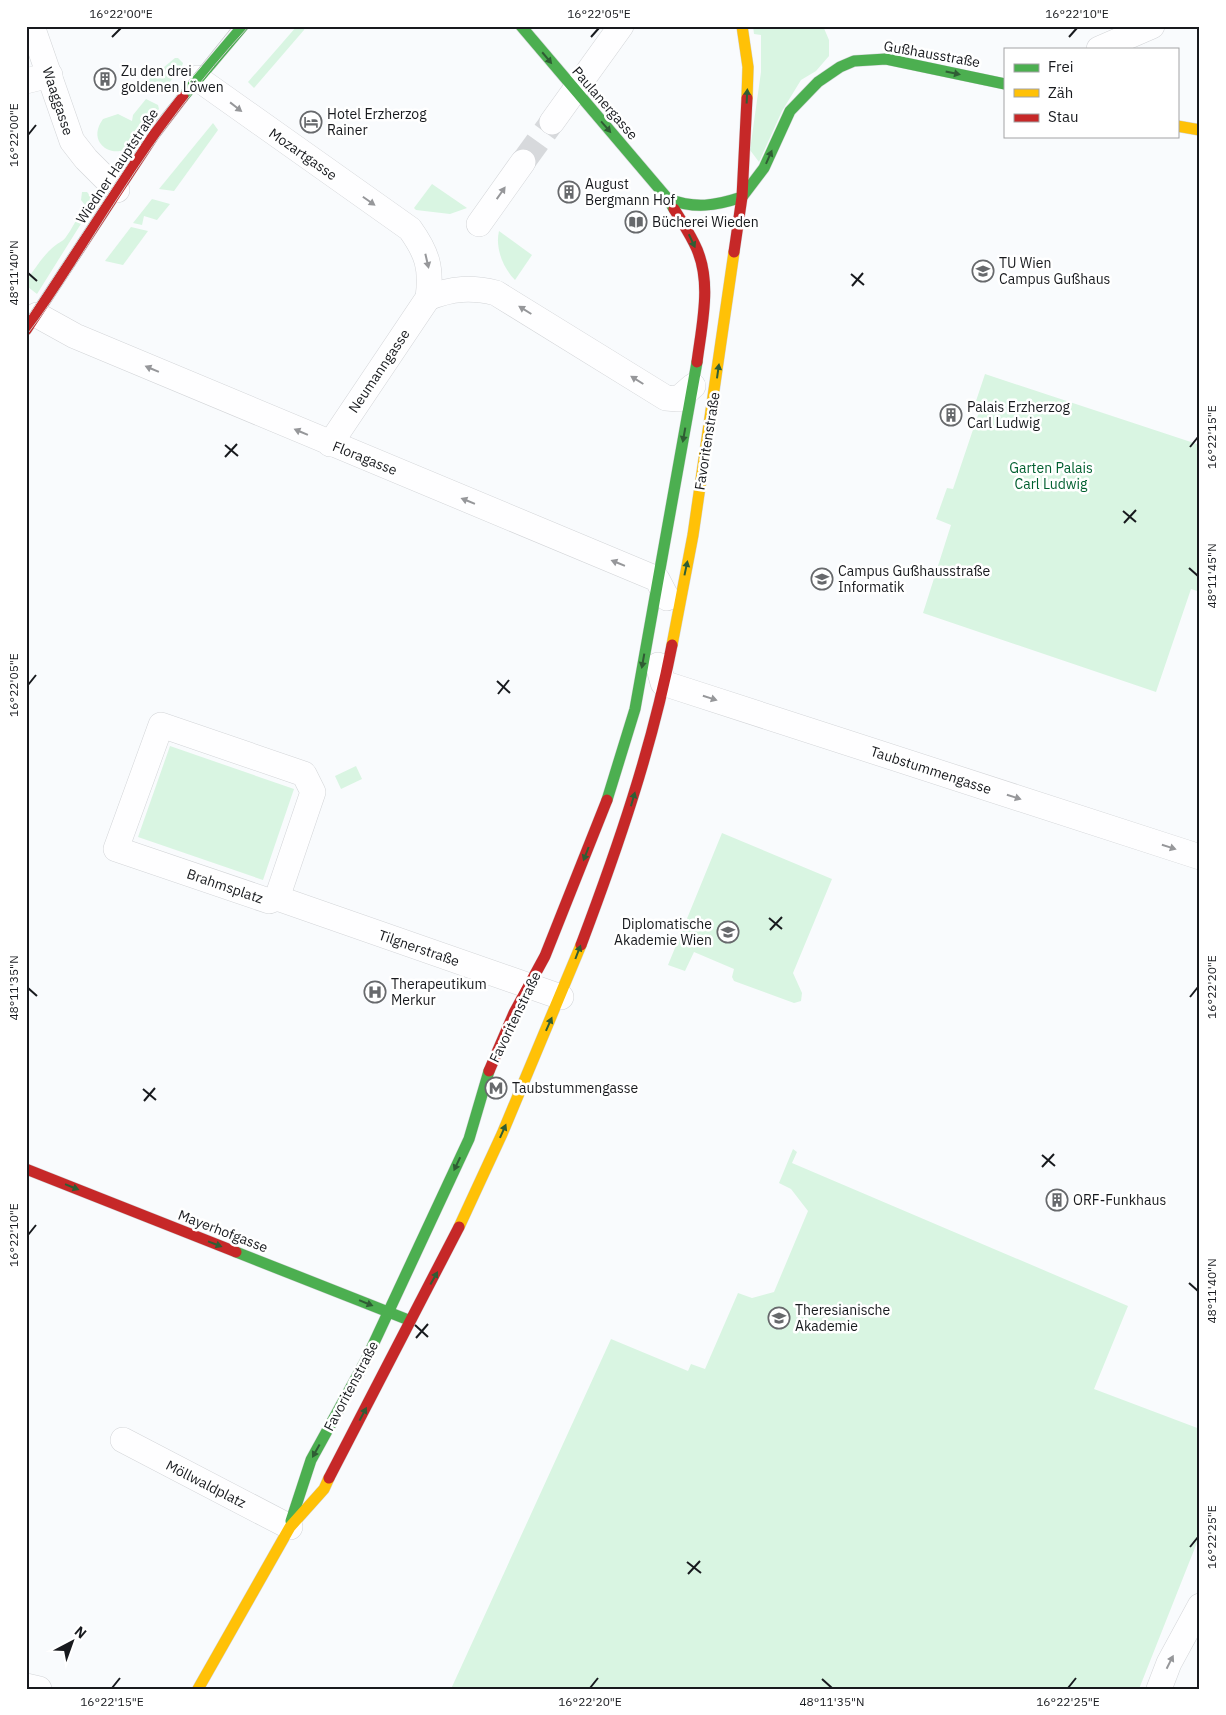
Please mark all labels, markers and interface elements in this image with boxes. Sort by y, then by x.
text: 16°22'00"E [89,6,153,21]
text: 16°22'05"E [567,6,631,21]
text: 16°22'10"E [1045,6,1109,21]
street label: Gußhausstraße [882,37,982,71]
legend [1004,48,1178,138]
one-way arrow [542,52,553,65]
text: Frei [1048,57,1074,76]
place label: Zu den drei goldenen Löwen [121,62,224,96]
street label: Paulanergasse [568,63,642,144]
street label: Waaggasse [39,65,78,138]
building icon: Zu den drei goldenen Löwen [93,67,117,91]
one-way arrow [946,69,961,77]
text: Zäh [1048,83,1073,102]
one-way arrow [743,88,751,104]
one-way arrow [230,102,243,113]
text: 16°22'00"E [6,103,21,167]
street label: Wiedner Hauptstraße [72,105,162,227]
place label: Hotel Erzherzog Rainer [327,105,427,139]
text: Stau [1048,107,1079,126]
hotel icon: Hotel Erzherzog Rainer [299,110,323,134]
one-way arrow [600,121,612,133]
street label: Mozartgasse [265,124,341,184]
one-way arrow [765,150,773,164]
place label: August Bergmann Hof [585,175,676,209]
building icon: August Bergmann Hof [557,180,581,204]
one-way arrow [496,186,506,200]
one-way arrow [363,196,376,206]
library icon: Bücherei Wieden [624,210,648,234]
place label: Bücherei Wieden [652,213,759,231]
one-way arrow [688,234,697,249]
text: 48°11'40"N [6,240,21,306]
one-way arrow [423,254,431,269]
place label: TU Wien Campus Gußhaus [999,254,1111,288]
school or university icon: TU Wien Campus Gußhaus [971,259,995,283]
one-way arrow [518,306,531,315]
street label: Neumanngasse [344,325,414,416]
one-way arrow [714,363,722,379]
one-way arrow [145,364,159,372]
one-way arrow [630,375,643,385]
street label: Favoritenstraße [690,390,724,491]
place label: Palais Erzherzog Carl Ludwig [967,398,1070,432]
building icon: Palais Erzherzog Carl Ludwig [939,403,963,427]
text: 16°22'15"E [1204,405,1219,469]
one-way arrow [680,427,688,443]
one-way arrow [293,428,308,436]
street label: Floragasse [330,437,400,479]
park label: Garten Palais Carl Ludwig [1009,459,1093,493]
one-way arrow [461,496,475,504]
text: 48°11'45"N [1204,543,1219,609]
one-way arrow [611,558,625,566]
one-way arrow [682,560,690,576]
place label: Campus Gußhausstraße Informatik [838,562,990,596]
school or university icon: Campus Gußhausstraße Informatik [810,567,834,591]
text: 16°22'05"E [6,653,21,717]
one-way arrow [639,654,647,670]
one-way arrow [702,695,717,703]
street label: Taubstummengasse [868,742,994,798]
one-way arrow [629,791,637,806]
one-way arrow [1007,793,1022,801]
one-way arrow [1161,844,1176,851]
one-way arrow [582,847,590,862]
street label: Brahmsplatz [184,865,266,908]
place label: Diplomatische Akademie Wien [614,915,712,949]
school or university icon: Diplomatische Akademie Wien [716,920,740,944]
street label: Tilgnerstraße [376,926,462,970]
one-way arrow [575,945,583,959]
text: 48°11'35"N [6,955,21,1021]
text: 16°22'20"E [1204,955,1219,1019]
street label: Favoritenstraße [485,968,545,1066]
place label: Therapeutikum Merkur [391,975,487,1009]
hospital icon: Therapeutikum Merkur [363,980,387,1004]
one-way arrow [545,1017,553,1031]
metro station icon: Taubstummengasse [484,1076,508,1100]
place label: Taubstummengasse [512,1079,639,1097]
one-way arrow [500,1124,508,1138]
one-way arrow [452,1157,461,1172]
one-way arrow [64,1184,79,1191]
building icon: ORF-Funkhaus [1045,1188,1069,1212]
place label: ORF-Funkhaus [1073,1191,1166,1209]
text: 16°22'10"E [6,1203,21,1267]
street label: Mayerhofgasse [176,1206,271,1256]
one-way arrow [208,1240,222,1248]
text: 48°11'40"N [1204,1258,1219,1324]
one-way arrow [430,1271,438,1285]
one-way arrow [359,1299,374,1307]
place label: Theresianische Akademie [795,1301,890,1335]
school or university icon: Theresianische Akademie [767,1306,791,1330]
street label: Favoritenstraße [320,1338,382,1434]
one-way arrow [359,1407,367,1421]
one-way arrow [312,1443,320,1458]
street label: Möllwaldplatz [163,1456,250,1512]
text: 16°22'25"E [1204,1505,1219,1569]
north arrow [48,1618,98,1668]
text: N [71,1622,90,1642]
one-way arrow [1166,1655,1174,1670]
text: 16°22'15"E [80,1694,144,1709]
text: 16°22'20"E [558,1694,622,1709]
text: 48°11'35"N [799,1694,865,1709]
text: 16°22'25"E [1036,1694,1100,1709]

